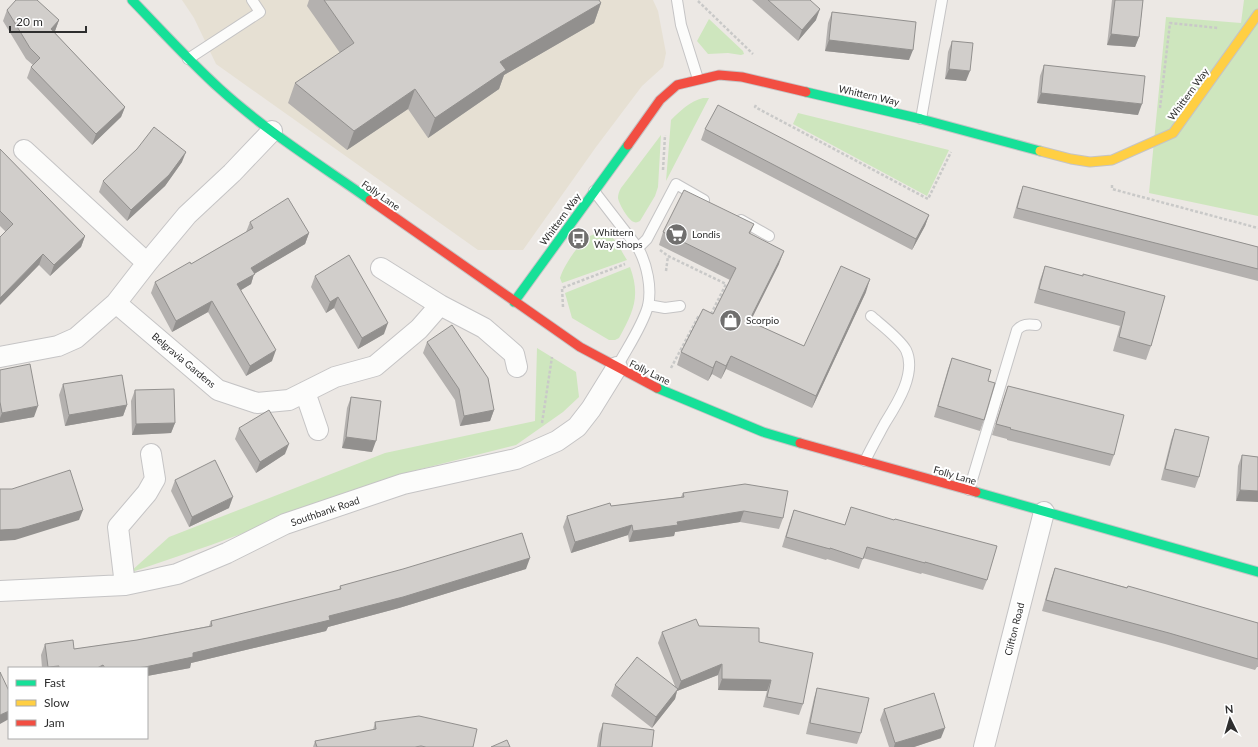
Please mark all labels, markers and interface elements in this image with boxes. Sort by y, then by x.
scale bar [10,8,86,34]
text: 20 m [16,14,43,29]
street label: Whittern Way [1165,65,1212,123]
street label: Whittern Way [838,82,901,108]
street label: Folly Lane [360,177,402,213]
street label: Whittern Way [537,190,584,248]
supermarket icon: Londis [663,221,689,247]
bus stop icon: Whittern Way Shops [566,225,592,251]
place label: Whittern Way Shops [594,226,643,250]
place label: Londis [692,228,720,240]
shop icon: Scorpio [717,307,743,333]
place label: Scorpio [746,314,779,326]
street label: Belgravia Gardens [150,330,218,390]
street label: Folly Lane [628,357,672,387]
street label: Folly Lane [932,463,978,487]
street label: Southbank Road [289,494,361,528]
street label: Clifton Road [1002,601,1026,657]
legend [8,667,148,739]
text: Fast [44,675,66,690]
text: Slow [44,695,70,710]
north arrow [1210,699,1250,739]
text: N [1224,702,1234,715]
text: Jam [44,715,65,730]

